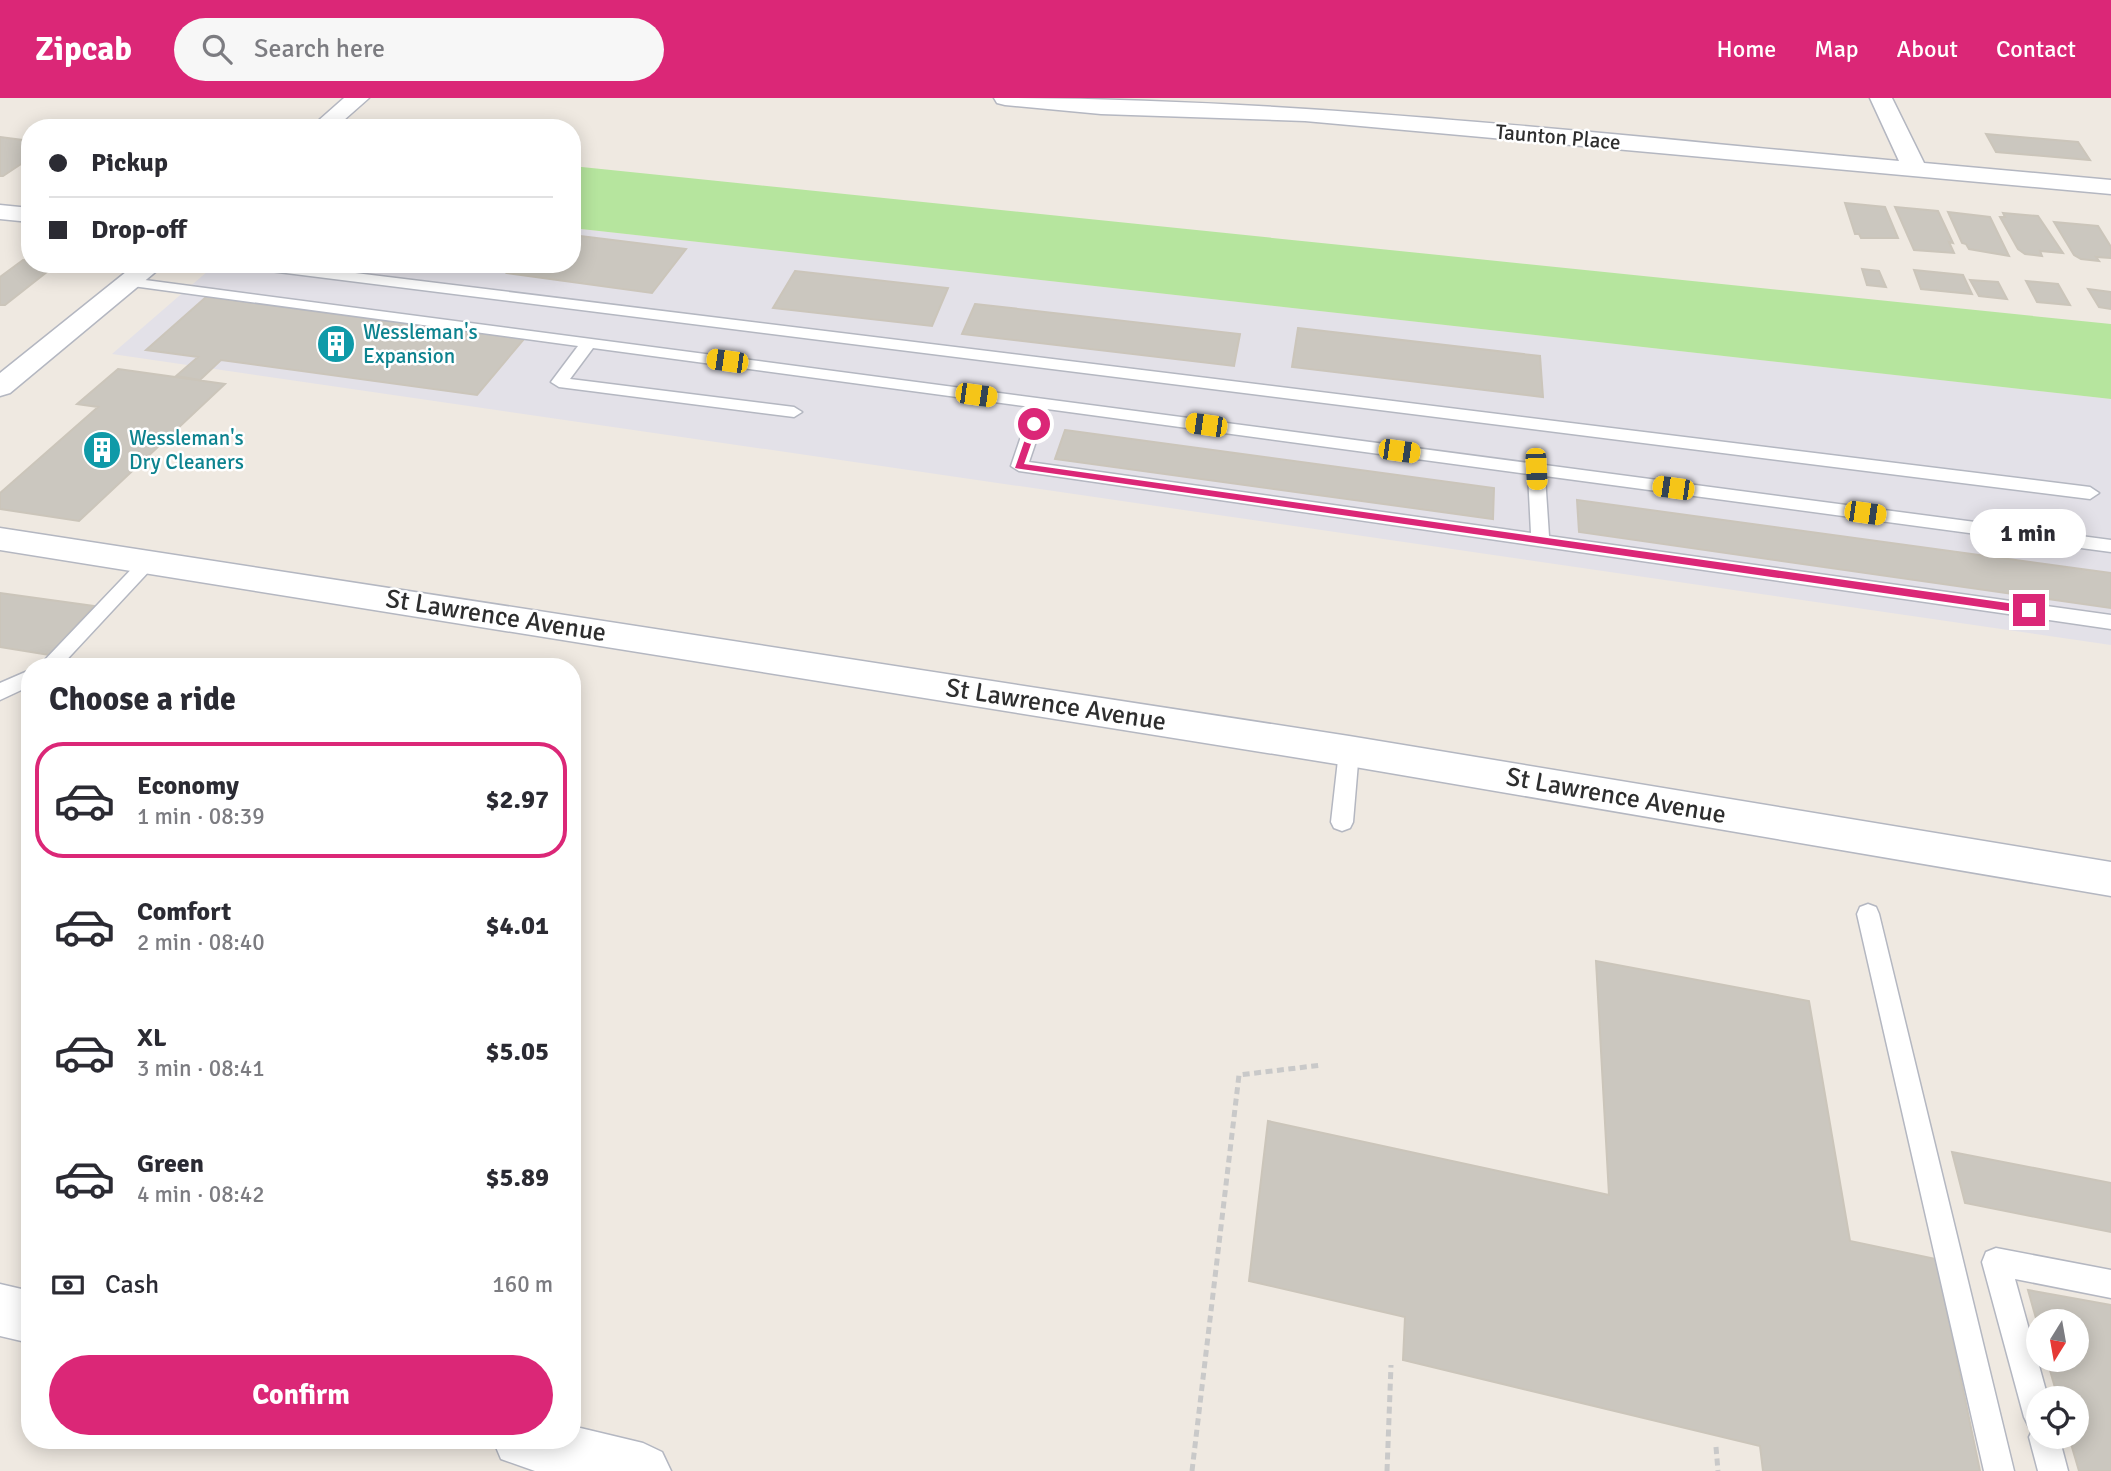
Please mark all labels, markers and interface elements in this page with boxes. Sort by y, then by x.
search box [174,18,664,81]
text: Zipcab [35,29,132,70]
icon: search [198,30,236,68]
text: Search here [254,33,385,65]
text: Home [1716,34,1776,64]
text: Map [1814,34,1859,64]
text: About [1897,34,1958,64]
text: Contact [1996,34,2076,64]
street label: Taunton Place [1494,119,1622,155]
text: Pickup [91,147,168,179]
text: Drop-off [91,214,187,246]
place label: Wessleman's Expansion [363,319,478,369]
building icon: Wessleman's Expansion [315,323,357,365]
car [705,348,750,374]
car [954,382,999,408]
route start [1018,408,1050,440]
car [1184,412,1229,438]
place label: Wessleman's Dry Cleaners [129,425,244,475]
building icon: Wessleman's Dry Cleaners [81,429,123,471]
car [1377,438,1422,464]
car [1525,447,1548,491]
car [1651,475,1696,501]
car [1843,500,1888,526]
callout: 1 min [1971,508,2087,558]
text: 1 min [2000,519,2056,548]
street label: St Lawrence Avenue [384,583,608,649]
route end [2013,594,2045,626]
street label: St Lawrence Avenue [944,672,1168,738]
text: Choose a ride [49,680,236,719]
street label: St Lawrence Avenue [1504,761,1728,831]
icon: car [53,769,116,832]
text: Economy [137,770,239,802]
text: $2.97 [485,784,549,816]
text: 1 min · 08:39 [137,802,265,831]
icon: car [53,895,116,958]
text: Comfort [137,896,231,928]
text: $4.01 [485,910,549,942]
text: 2 min · 08:40 [137,928,265,957]
icon: car [53,1021,116,1084]
text: XL [137,1022,167,1054]
text: $5.05 [485,1036,549,1068]
text: 3 min · 08:41 [137,1054,265,1083]
icon: car [53,1147,116,1210]
text: Green [137,1148,204,1180]
text: $5.89 [485,1162,549,1194]
text: 4 min · 08:42 [137,1180,265,1209]
icon: cash [49,1266,87,1304]
text: Cash [105,1269,159,1301]
text: 160 m [492,1270,553,1299]
north arrow [2026,1309,2090,1372]
map controls [2026,1309,2089,1449]
button: Confirm [49,1355,553,1435]
button: locate [2026,1386,2089,1449]

